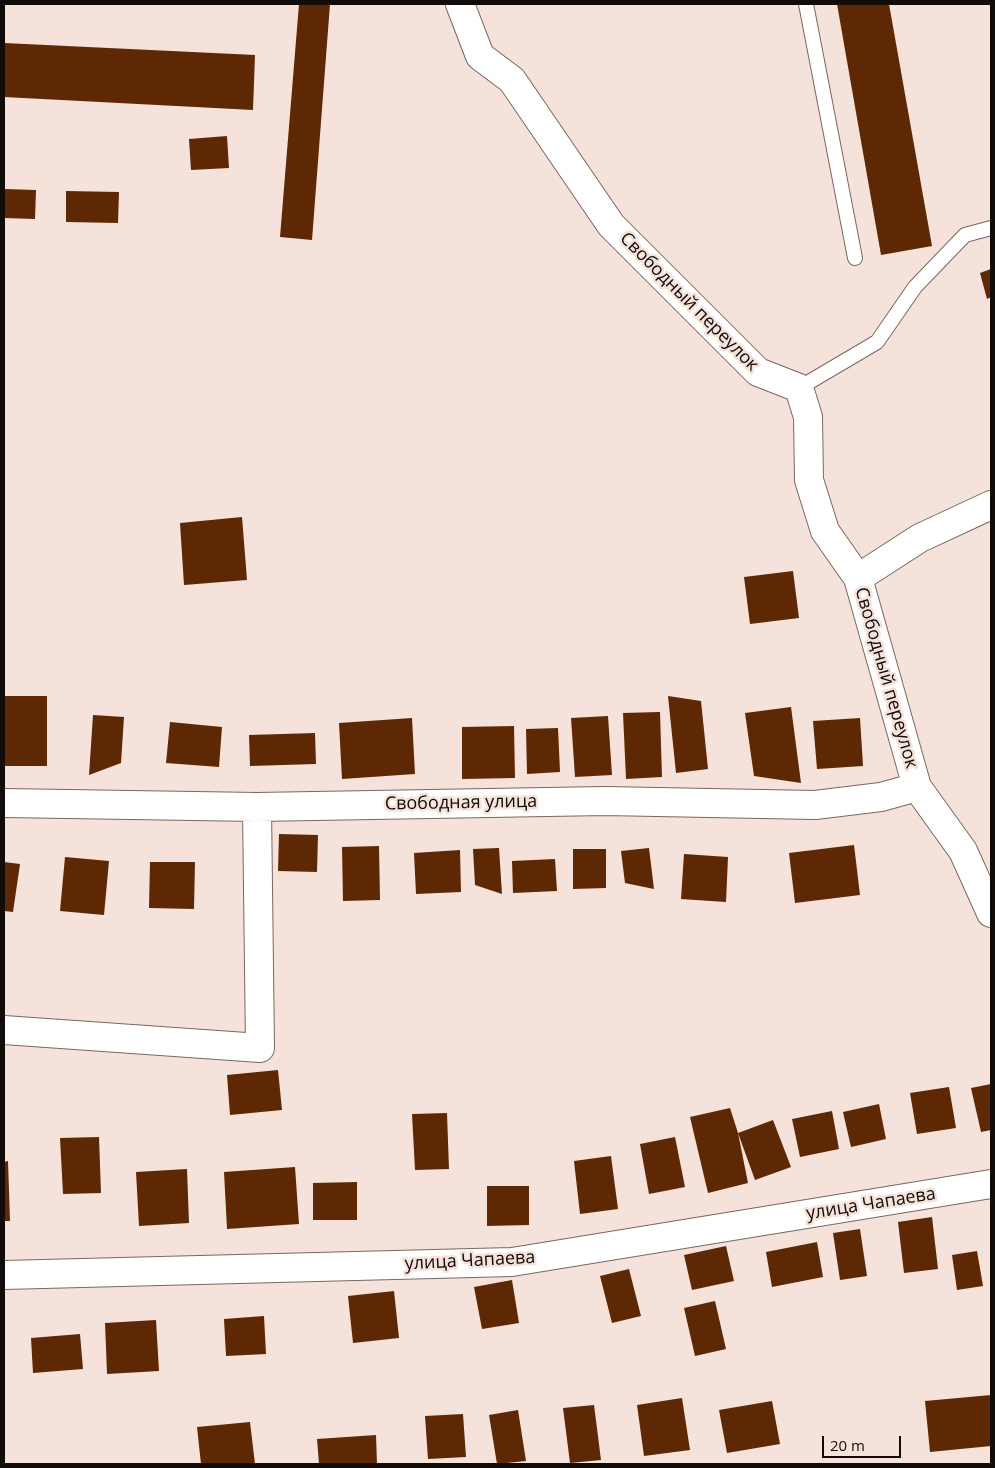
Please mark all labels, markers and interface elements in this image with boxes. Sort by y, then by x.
street label: Свободный переулок [615,228,763,376]
street label: Свободный переулок [850,585,922,771]
street label: Свободная улица [385,791,537,815]
street label: улица Чапаева [805,1183,937,1225]
street label: улица Чапаева [404,1247,536,1275]
scale bar [825,1426,904,1458]
text: 20 m [830,1435,865,1455]

